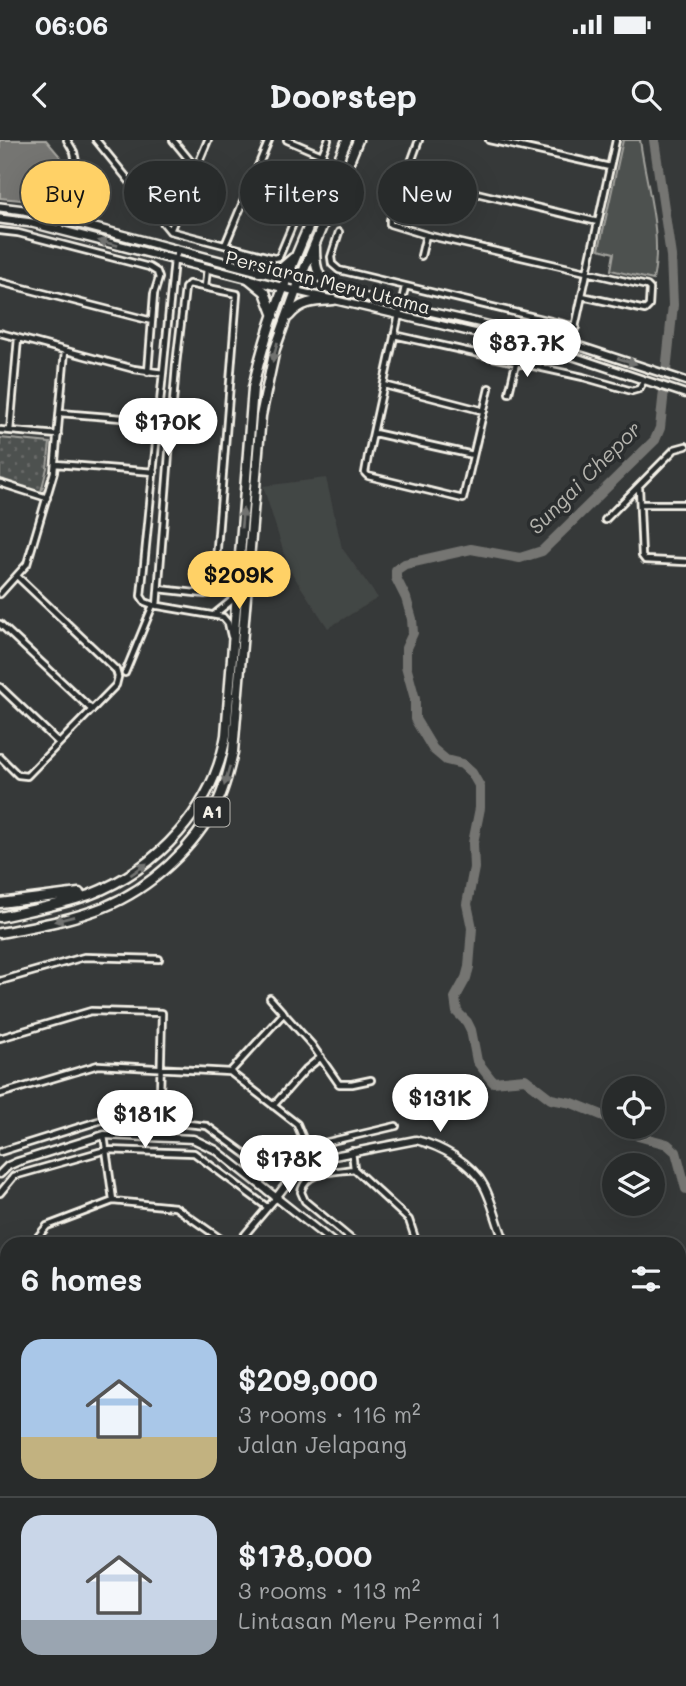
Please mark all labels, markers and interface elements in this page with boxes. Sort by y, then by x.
text: 06:06 [35,8,108,42]
text: Doorstep [269,74,417,116]
icon: back [21,76,59,114]
icon: search [627,76,665,114]
chip: Buy [21,161,110,224]
chip: Rent [124,161,226,224]
chip: Filters [240,161,364,224]
chip: New [378,161,477,224]
one-way arrow [97,237,118,247]
street label: Persiaran Meru Utama [223,244,433,319]
pin: $87.7K [470,320,584,379]
text: $87.7K [489,327,565,357]
one-way arrow [269,342,280,364]
one-way arrow [617,356,638,366]
pin: $170K [119,398,217,458]
text: $170K [134,406,202,436]
water label: Sungai Chepor [522,415,646,539]
one-way arrow [237,507,248,529]
pin: $209K [190,552,288,611]
text: $209K [204,559,274,589]
one-way arrow [221,765,231,786]
road number: A1 [194,798,230,826]
one-way arrow [130,862,148,876]
one-way arrow [53,914,75,925]
pin: $131K [391,1074,489,1134]
map controls [602,1076,665,1216]
button: locate [602,1076,665,1139]
text: $131K [408,1082,472,1112]
pin: $181K [96,1090,194,1150]
text: $181K [113,1098,177,1128]
pin: $178K [240,1136,338,1195]
text: $178K [256,1143,322,1173]
button: layers [602,1153,665,1216]
text: 6 homes [21,1259,142,1299]
icon: filters [627,1260,665,1298]
text: $209,000 [238,1359,378,1399]
icon: home [77,1367,161,1451]
text: 3 rooms · 116 m² [238,1399,421,1429]
text: Jalan Jelapang [238,1429,407,1459]
text: $178,000 [238,1535,372,1575]
icon: home [77,1543,161,1627]
text: 3 rooms · 113 m² [238,1575,420,1605]
text: Lintasan Meru Permai 1 [238,1605,501,1635]

